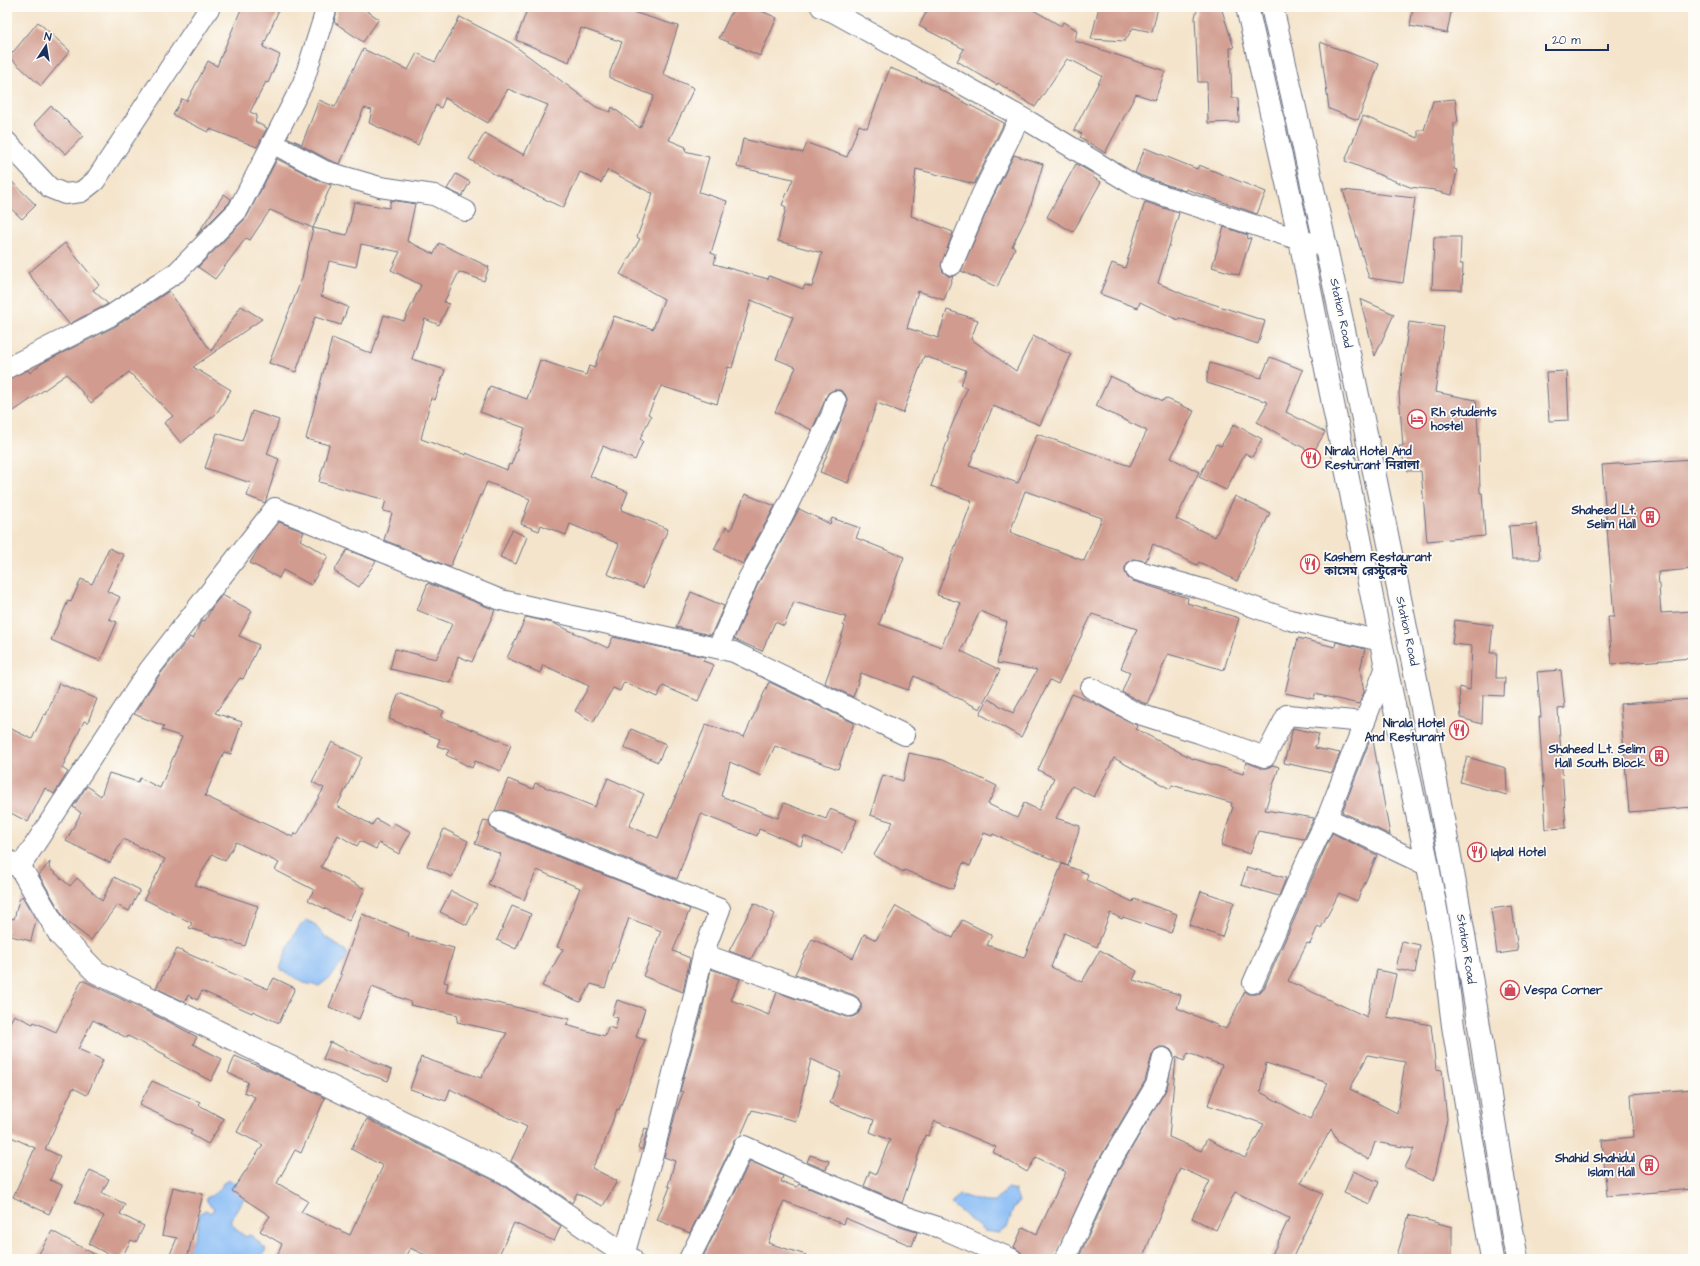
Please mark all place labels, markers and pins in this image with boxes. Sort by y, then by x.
place label: Rh students hostel [1431,404,1497,435]
hotel icon: Rh students hostel [1406,408,1428,430]
place label: Nirala Hotel And Resturant নিরালা [1325,443,1420,474]
restaurant icon: Nirala Hotel And Resturant নিরালা [1300,447,1322,469]
place label: Shaheed Lt. Selim Hall [1571,502,1636,533]
building icon: Shaheed Lt. Selim Hall [1639,506,1661,528]
place label: Kashem Restaurant কাসেম রেস্টুরেন্ট [1323,549,1432,580]
restaurant icon: Kashem Restaurant কাসেম রেস্টুরেন্ট [1299,553,1321,575]
place label: Nirala Hotel And Resturant [1365,715,1445,746]
restaurant icon: Nirala Hotel And Resturant [1448,719,1470,741]
place label: Shaheed Lt. Selim Hall South Block [1547,741,1646,772]
building icon: Shaheed Lt. Selim Hall South Block [1648,745,1670,767]
restaurant icon: Iqbal Hotel [1466,841,1488,863]
place label: Iqbal Hotel [1491,844,1546,862]
shop icon: Vespa Corner [1499,979,1521,1001]
place label: Vespa Corner [1523,982,1603,1000]
place label: Shahid Shahidul Islam Hall [1554,1150,1635,1181]
building icon: Shahid Shahidul Islam Hall [1638,1154,1660,1176]

